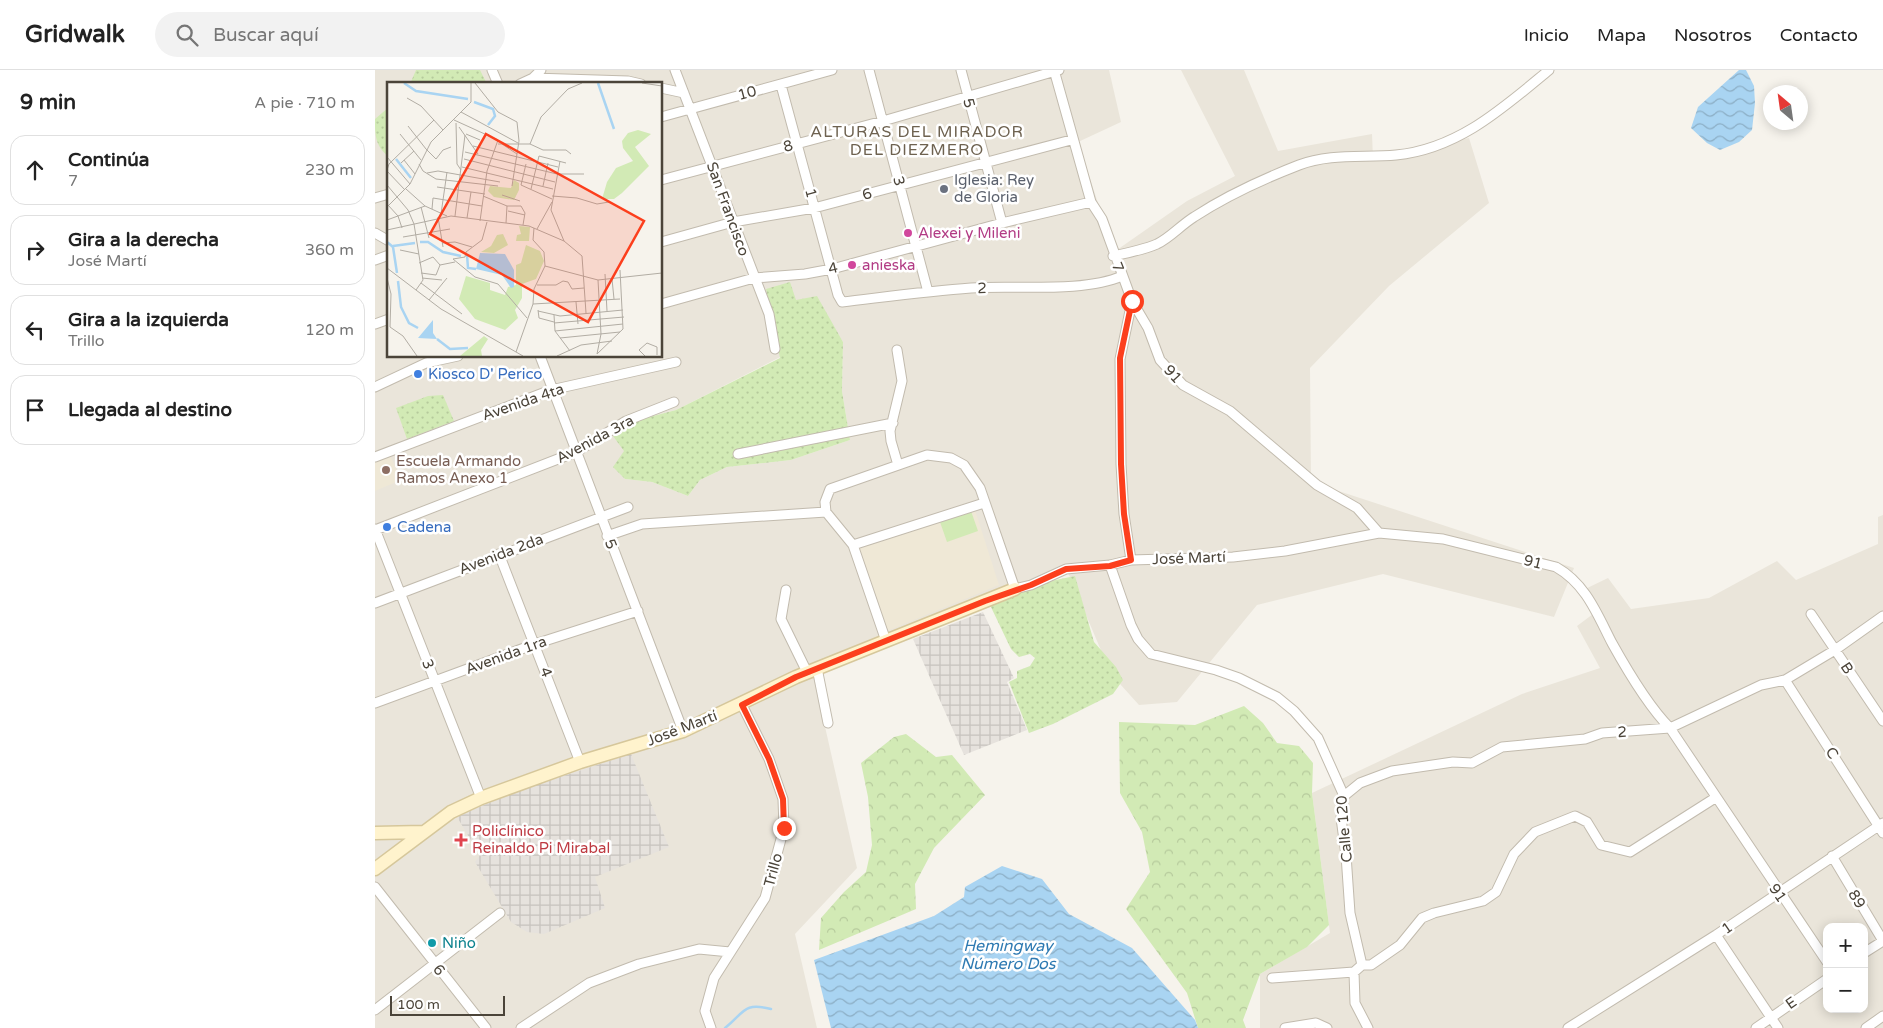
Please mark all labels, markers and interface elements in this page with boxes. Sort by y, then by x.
search box [155,12,505,57]
text: Gridwalk [25,20,125,49]
icon: search [173,21,201,49]
text: Buscar aquí [213,24,319,46]
text: Inicio [1524,24,1569,46]
text: Mapa [1597,24,1646,46]
text: Nosotros [1674,24,1752,46]
text: Contacto [1780,24,1858,46]
inset map [387,82,663,358]
street label: 10 [736,82,758,104]
north arrow [1763,85,1808,130]
text: 9 min [20,90,76,115]
text: A pie · 710 m [254,93,355,113]
street label: 5 [959,96,979,110]
district label: ALTURAS DEL MIRADOR DEL DIEZMERO [810,122,1024,160]
street label: 8 [781,136,795,156]
text: Continúa [68,149,150,171]
icon: ahead [21,156,49,184]
text: 230 m [305,160,354,180]
street label: San Francisco [703,160,753,258]
text: 7 [68,171,78,191]
place label: Iglesia: Rey de Gloria [954,171,1034,206]
street label: 3 [889,174,909,188]
marker: Iglesia: Rey de Gloria [938,183,950,195]
street label: 6 [860,184,874,204]
street label: 1 [801,186,821,200]
place label: Alexei y Mileni [918,224,1020,242]
marker: Alexei y Mileni [902,227,914,239]
text: Gira a la derecha [68,229,219,251]
icon: right [21,236,49,264]
text: 360 m [305,240,354,260]
text: José Martí [68,251,147,271]
place label: anieska [862,256,915,274]
street label: 4 [826,258,840,278]
marker: anieska [846,259,858,271]
street label: 7 [1108,259,1128,275]
street label: 2 [977,279,987,297]
route start [1121,290,1144,313]
text: Gira a la izquierda [68,309,229,331]
icon: left [21,316,49,344]
text: 120 m [305,320,354,340]
text: Trillo [68,331,105,351]
street label: 91 [1160,361,1186,387]
place label: Kiosco D' Perico [428,365,542,383]
marker: Kiosco D' Perico [412,368,424,380]
street label: Avenida 4ta [480,380,566,424]
icon: arrive [21,396,49,424]
text: Llegada al destino [68,399,232,421]
street label: Avenida 3ra [553,411,637,467]
place label: Escuela Armando Ramos Anexo 1 [396,452,521,487]
marker: Escuela Armando Ramos Anexo 1 [380,464,392,476]
place label: Cadena [397,518,451,536]
marker: Cadena [381,521,393,533]
street label: Avenida 2da [456,530,546,578]
street label: 5 [601,536,621,552]
street label: José Martí [1152,548,1226,568]
street label: 91 [1522,551,1544,573]
street label: Avenida 1ra [463,632,549,678]
street label: 3 [418,656,438,672]
street label: B [1837,659,1857,677]
street label: 4 [536,664,556,680]
street label: José Martí [644,706,720,750]
street label: 2 [1617,723,1627,741]
street label: C [1822,744,1842,762]
street label: Calle 120 [1332,795,1356,863]
route end [773,817,796,840]
place label: Policlínico Reinaldo Pi Mirabal [472,822,610,857]
marker: Policlínico Reinaldo Pi Mirabal [454,833,468,847]
street label: Trillo [760,851,786,889]
street label: 91 [1765,880,1791,906]
street label: 89 [1844,886,1870,912]
street label: 1 [1718,918,1736,938]
map controls [1823,923,1868,1013]
button: + [1823,923,1868,968]
place label: Niño [442,934,476,952]
water label: Hemingway Número Dos [960,936,1057,974]
marker: Niño [426,937,438,949]
street label: 6 [429,961,449,979]
button: − [1823,968,1868,1013]
scale bar [390,993,505,1016]
street label: E [1782,993,1800,1013]
text: 100 m [397,996,440,1013]

